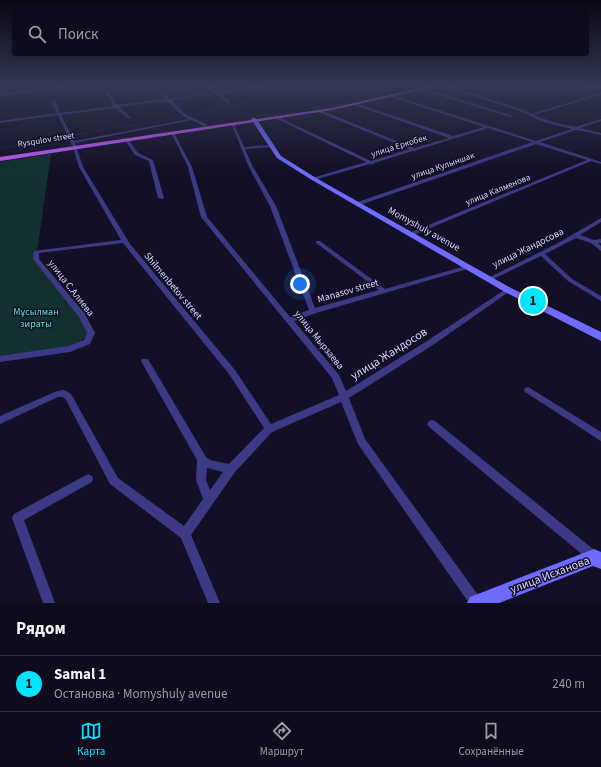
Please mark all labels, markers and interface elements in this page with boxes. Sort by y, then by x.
search box [12,12,589,56]
icon: search [26,23,48,45]
text: Поиск [58,24,99,45]
street label: Rysqulov street [16,129,76,151]
street label: улица Еркобек [369,131,429,161]
street label: улица Кулыншак [410,149,477,183]
street label: улица Калменова [464,171,532,209]
street label: Momyshuly avenue [385,203,463,255]
street label: улица Жандосова [490,225,566,271]
street label: Shilmenbetov street [141,249,206,323]
street label: улица С.Алиева [45,257,97,319]
your location [290,274,310,294]
street label: Manasov street [316,275,381,306]
pin: 1 [520,286,546,316]
park label: Мұсылман зираты [13,305,59,331]
street label: улица Мырзаева [291,308,347,372]
street label: улица Жандосов [347,324,431,384]
street label: улица Исханова [508,552,592,598]
text: Рядом [16,617,66,641]
text: Samal 1 [54,664,106,685]
text: 1 [26,675,32,693]
text: 240 m [552,675,585,693]
text: Остановка · Momyshuly avenue [54,685,228,703]
tab: Карта [77,720,105,759]
tab: Маршрут [260,720,304,759]
tab: Сохранённые [458,720,524,759]

